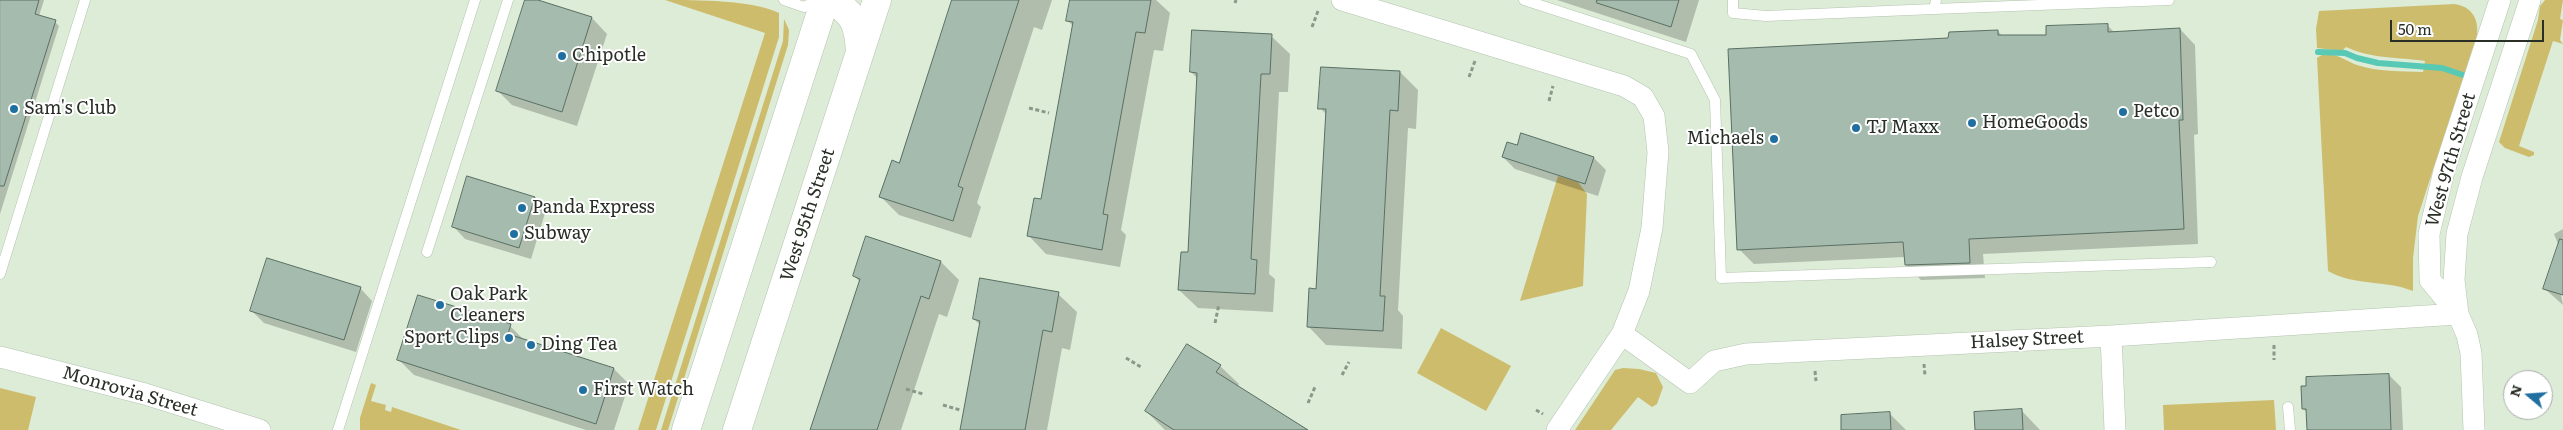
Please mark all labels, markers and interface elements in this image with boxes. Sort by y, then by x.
scale bar [2393,10,2547,42]
text: 50 m [2398,17,2432,40]
place label: Chipotle [572,45,646,67]
marker: Chipotle [556,50,568,62]
street label: West 97th Street [2422,90,2480,230]
place label: Sam's Club [24,98,116,120]
place label: Petco [2133,101,2180,123]
marker: Sam's Club [8,103,20,115]
marker: Petco [2117,106,2129,118]
place label: HomeGoods [1982,112,2088,134]
place label: TJ Maxx [1866,117,1939,139]
marker: HomeGoods [1966,117,1978,129]
marker: TJ Maxx [1850,122,1862,134]
place label: Michaels [1687,128,1764,150]
marker: Michaels [1768,133,1780,145]
street label: West 95th Street [776,146,840,284]
place label: Panda Express [532,197,655,219]
marker: Panda Express [516,202,528,214]
place label: Subway [524,223,591,245]
marker: Subway [508,228,520,240]
place label: Oak Park Cleaners [450,284,527,326]
marker: Oak Park Cleaners [434,299,446,311]
street label: Halsey Street [1970,326,2084,354]
place label: Sport Clips [404,327,499,349]
marker: Sport Clips [503,332,515,344]
place label: Ding Tea [541,334,617,356]
marker: Ding Tea [525,339,537,351]
street label: Monrovia Street [60,362,200,422]
north arrow [2503,370,2553,420]
place label: First Watch [593,379,694,401]
text: N [2503,382,2526,399]
marker: First Watch [577,384,589,396]

